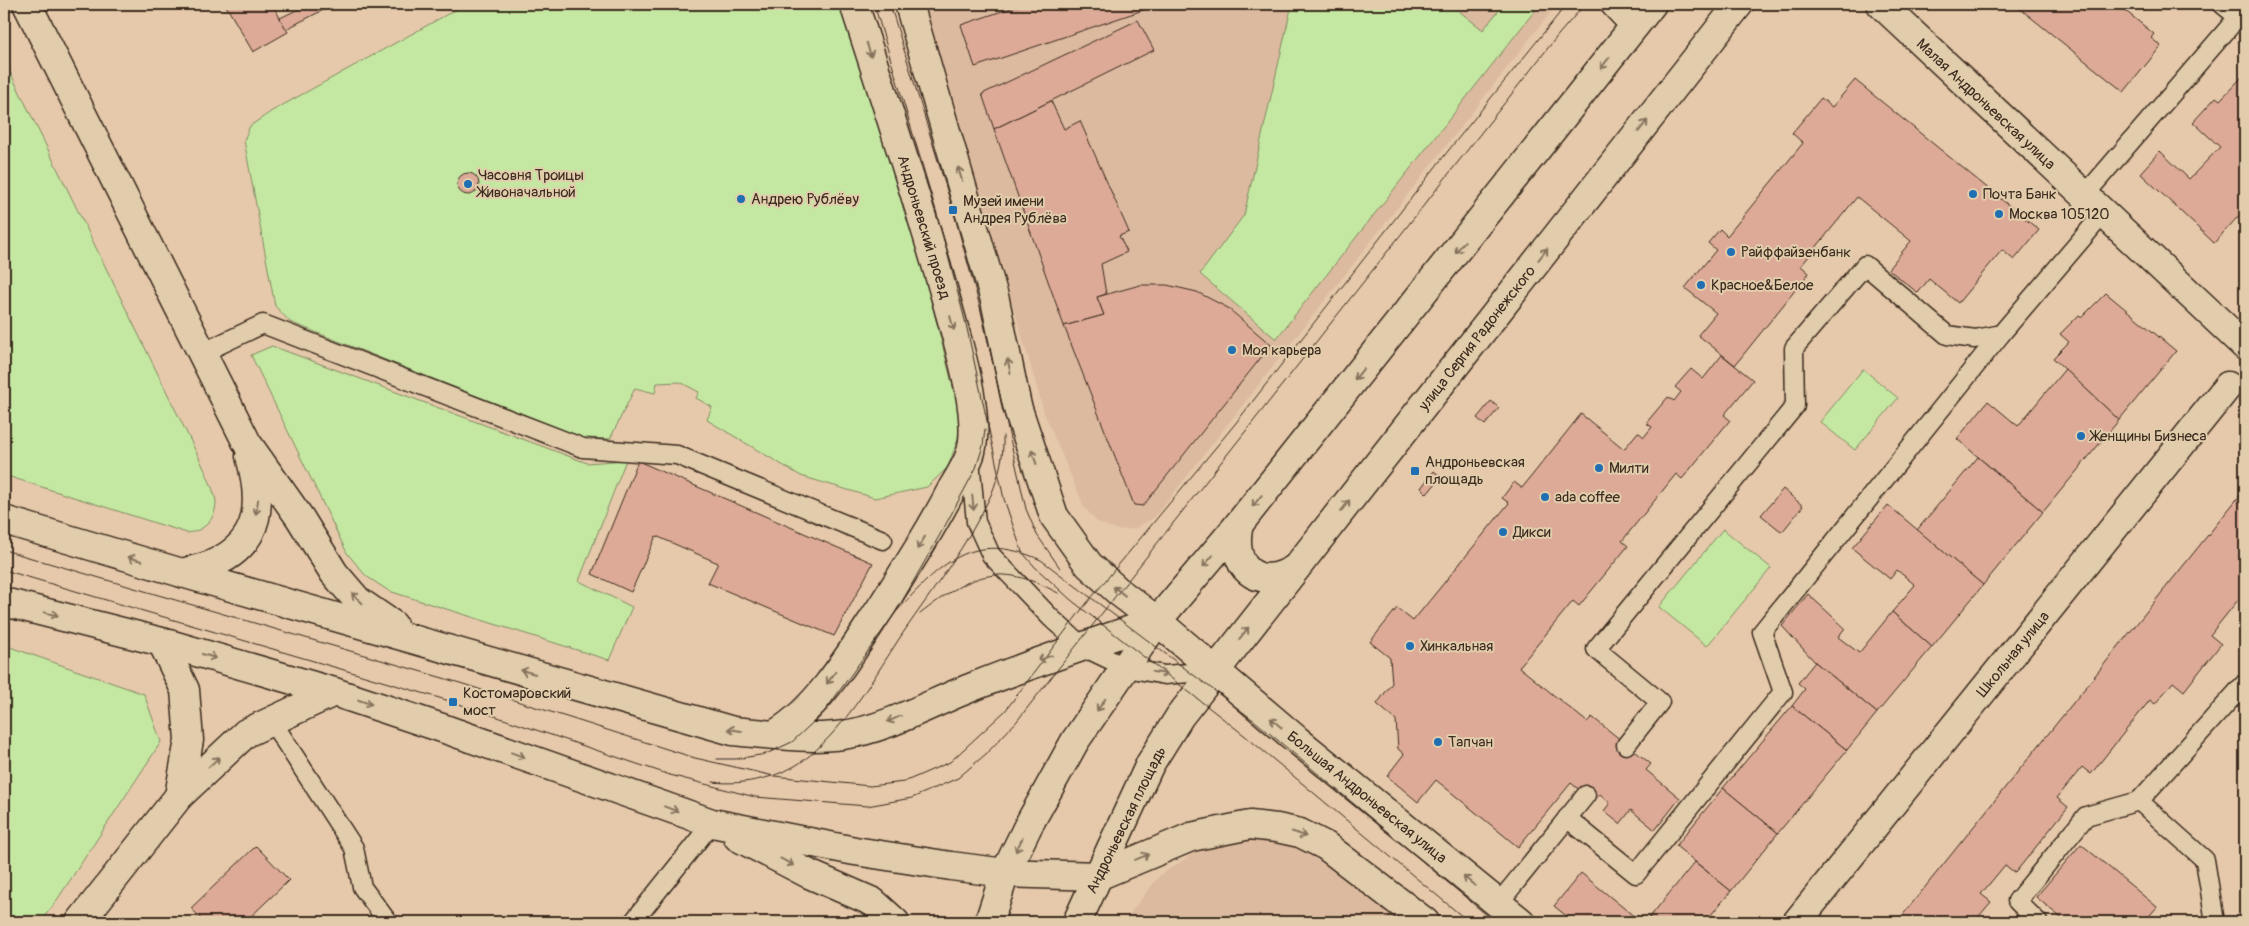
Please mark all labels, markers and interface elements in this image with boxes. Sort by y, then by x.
street label: Малая Андроньевская улица [1912,35,2059,174]
one-way arrow [864,42,874,58]
one-way arrow [1599,57,1610,70]
one-way arrow [1638,119,1648,133]
street label: Андроньевский проезд [893,153,954,301]
place label: Часовня Троицы Живоначальной [476,166,584,202]
one-way arrow [955,167,965,183]
marker: Часовня Троицы Живоначальной [462,178,474,190]
place label: Почта Банк [1983,185,2057,204]
marker: Почта Банк [1967,188,1979,200]
place label: Андрею Рублёву [751,190,859,209]
place label: Музей имени Андрея Рублёва [963,192,1067,228]
marker: Андрею Рублёву [735,193,747,205]
marker: Музей имени Андрея Рублёва [947,204,959,216]
place label: Москва 105120 [2009,205,2110,224]
marker: Москва 105120 [1993,208,2005,220]
one-way arrow [1455,241,1466,254]
place label: Райффайзенбанк [1741,243,1851,262]
marker: Райффайзенбанк [1725,246,1737,258]
one-way arrow [1537,248,1548,261]
street label: улица Сергия Радонежского [1414,262,1540,415]
place label: Красное&Белое [1711,276,1814,295]
marker: Красное&Белое [1695,279,1707,291]
one-way arrow [948,314,958,330]
place label: Моя карьера [1242,341,1321,360]
marker: Моя карьера [1226,344,1238,356]
one-way arrow [1004,358,1013,374]
one-way arrow [1353,368,1364,381]
place label: Женщины Бизнеса [2089,427,2206,446]
marker: Женщины Бизнеса [2075,430,2087,442]
one-way arrow [1029,449,1038,465]
place label: Андроньевская площадь [1425,453,1525,489]
place label: Милти [1609,459,1649,478]
marker: Милти [1593,462,1605,474]
marker: Андроньевская площадь [1409,465,1421,477]
place label: ada coffee [1555,488,1620,507]
marker: ada coffee [1539,491,1551,503]
one-way arrow [968,495,978,511]
one-way arrow [1252,495,1263,508]
one-way arrow [252,499,262,515]
one-way arrow [1339,499,1350,512]
place label: Дикси [1512,523,1551,542]
marker: Дикси [1497,526,1509,538]
one-way arrow [916,536,926,550]
one-way arrow [127,554,143,564]
one-way arrow [1202,555,1213,568]
one-way arrow [1113,586,1126,597]
one-way arrow [351,592,363,604]
street label: Школьная улица [1973,608,2054,701]
one-way arrow [42,610,58,619]
one-way arrow [1239,627,1250,640]
place label: Хинкальная [1420,637,1493,656]
marker: Хинкальная [1404,640,1416,652]
one-way arrow [200,651,216,661]
one-way arrow [1038,654,1053,663]
one-way arrow [520,667,536,677]
one-way arrow [1151,668,1167,678]
one-way arrow [826,671,836,685]
place label: Костомаровский мост [463,684,571,720]
marker: Костомаровский мост [447,696,459,708]
one-way arrow [356,698,372,707]
one-way arrow [1096,698,1106,712]
one-way arrow [887,715,902,725]
one-way arrow [1269,717,1282,728]
one-way arrow [727,725,743,735]
street label: Большая Андроньевская улица [1283,727,1450,868]
place label: Тапчан [1448,733,1493,752]
marker: Тапчан [1432,736,1444,748]
street label: Андроньевская площадь [1082,743,1170,897]
one-way arrow [510,751,526,760]
one-way arrow [208,756,221,768]
one-way arrow [663,805,679,814]
one-way arrow [1290,829,1306,839]
one-way arrow [1014,837,1023,852]
one-way arrow [1134,852,1149,862]
one-way arrow [779,857,794,867]
one-way arrow [1463,875,1476,886]

